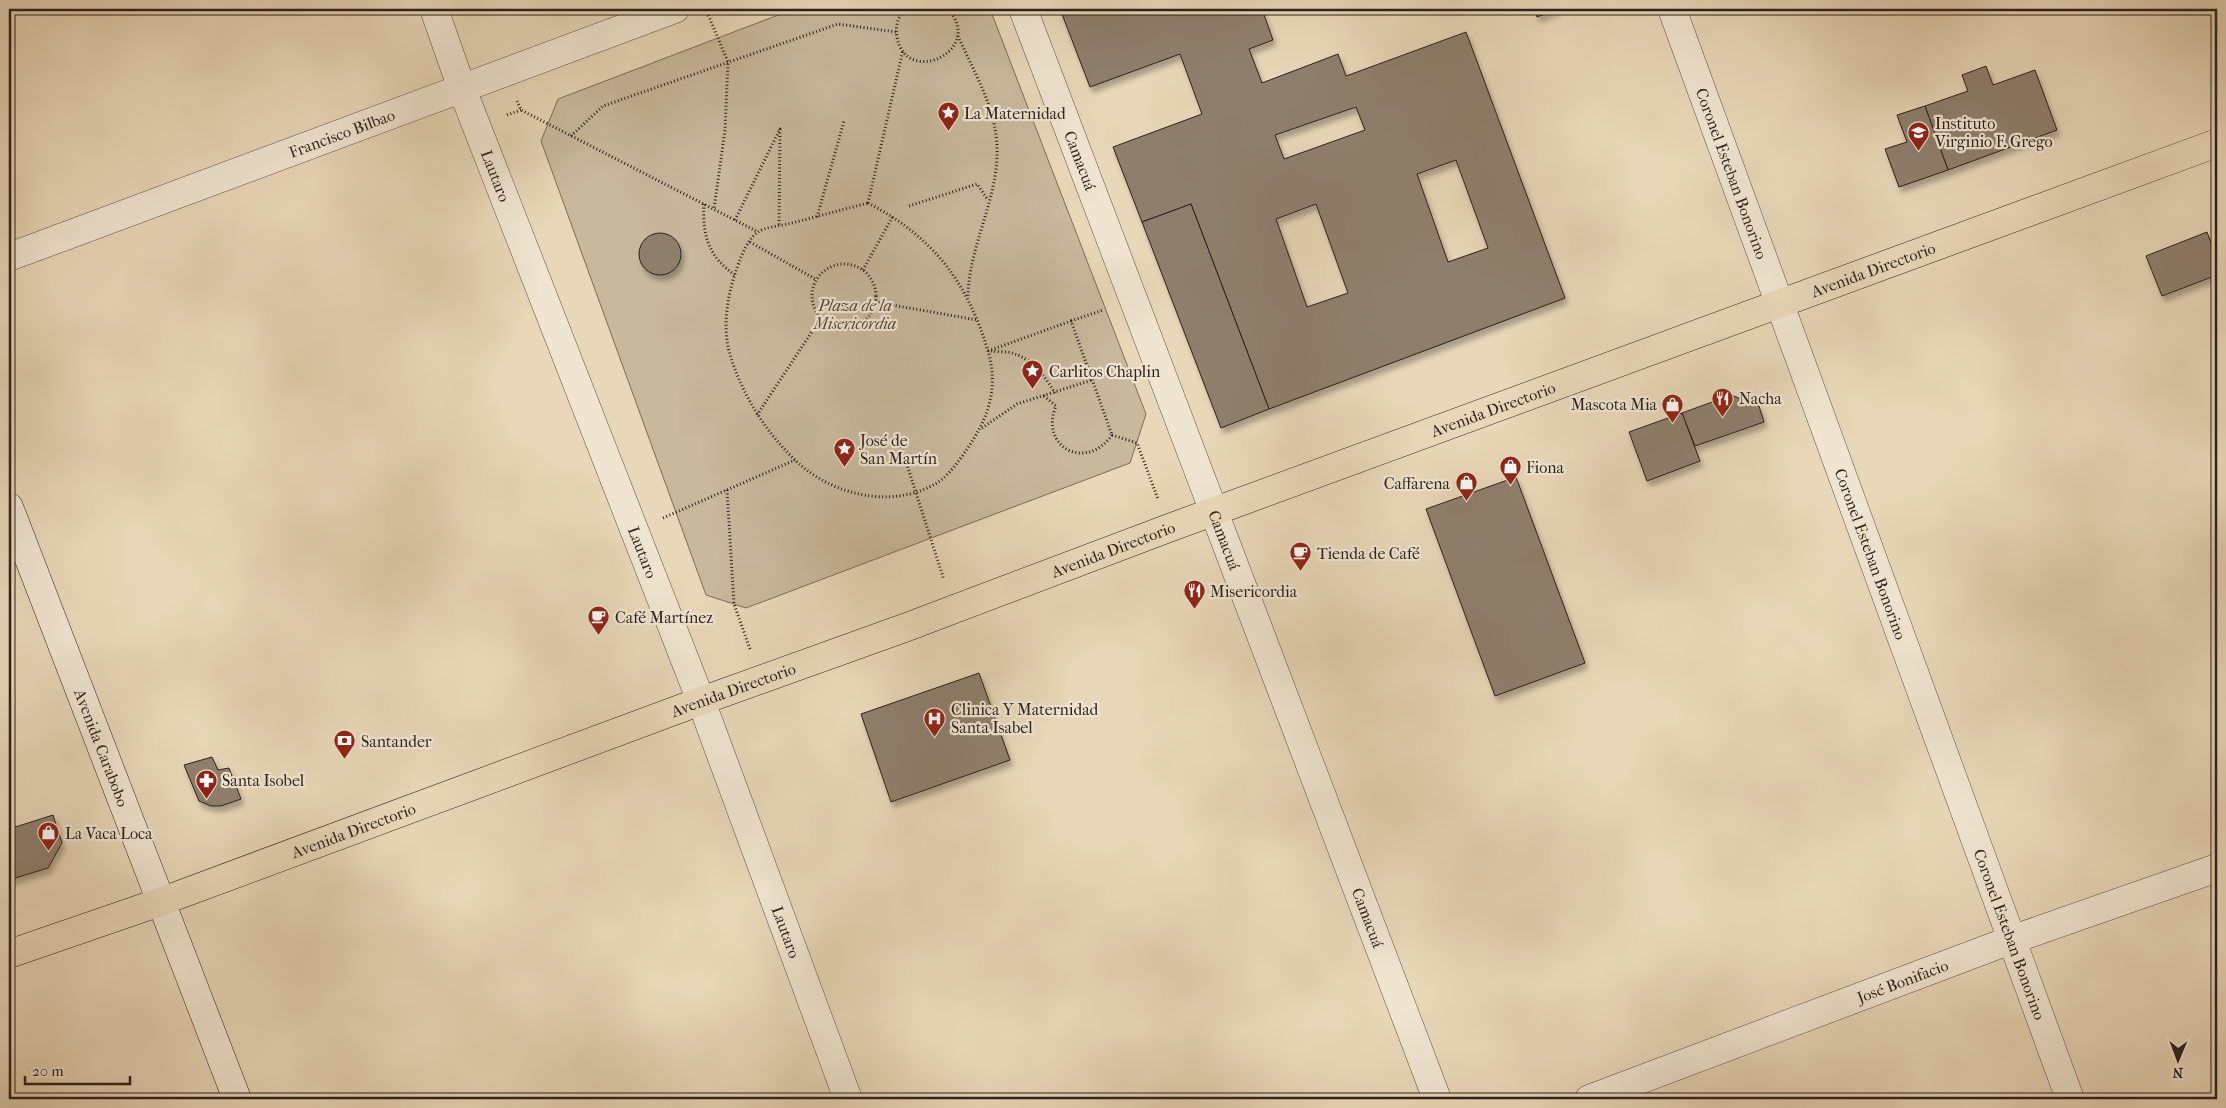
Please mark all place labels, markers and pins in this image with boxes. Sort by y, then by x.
place icon: La Maternidad [936,101,960,132]
place label: La Maternidad [964,104,1066,123]
place label: Instituto Virginio F. Grego [1934,114,2053,151]
school or university icon: Instituto Virginio F. Grego [1907,120,1931,151]
place icon: Carlitos Chaplin [1021,359,1045,390]
place label: Carlitos Chaplin [1049,362,1161,381]
restaurant icon: Nacha [1711,386,1735,417]
place label: Nacha [1739,389,1782,408]
shop icon: Mascota Mia [1661,392,1685,423]
place label: Mascota Mia [1571,395,1658,414]
place label: José de San Martín [858,431,938,468]
place icon: José de San Martín [832,437,856,468]
shop icon: Fiona [1498,455,1522,486]
place label: Fiona [1526,458,1564,477]
shop icon: Caffarena [1454,471,1478,502]
place label: Caffarena [1384,474,1451,493]
cafe icon: Tienda de Café [1289,541,1313,572]
place label: Tienda de Café [1317,544,1420,563]
restaurant icon: Misericordia [1182,579,1206,610]
place label: Misericordia [1210,582,1298,601]
cafe icon: Café Martínez [587,605,611,636]
place label: Café Martínez [615,608,713,627]
place label: Clinica Y Maternidad Santa Isabel [951,700,1099,737]
hospital icon: Clinica Y Maternidad Santa Isabel [923,706,947,737]
bank icon: Santander [333,729,357,760]
place label: Santander [361,732,432,751]
pharmacy icon: Santa Isobel [194,768,218,799]
place label: Santa Isobel [222,771,305,790]
shop icon: La Vaca Loca [37,821,61,852]
place label: La Vaca Loca [65,824,153,843]

